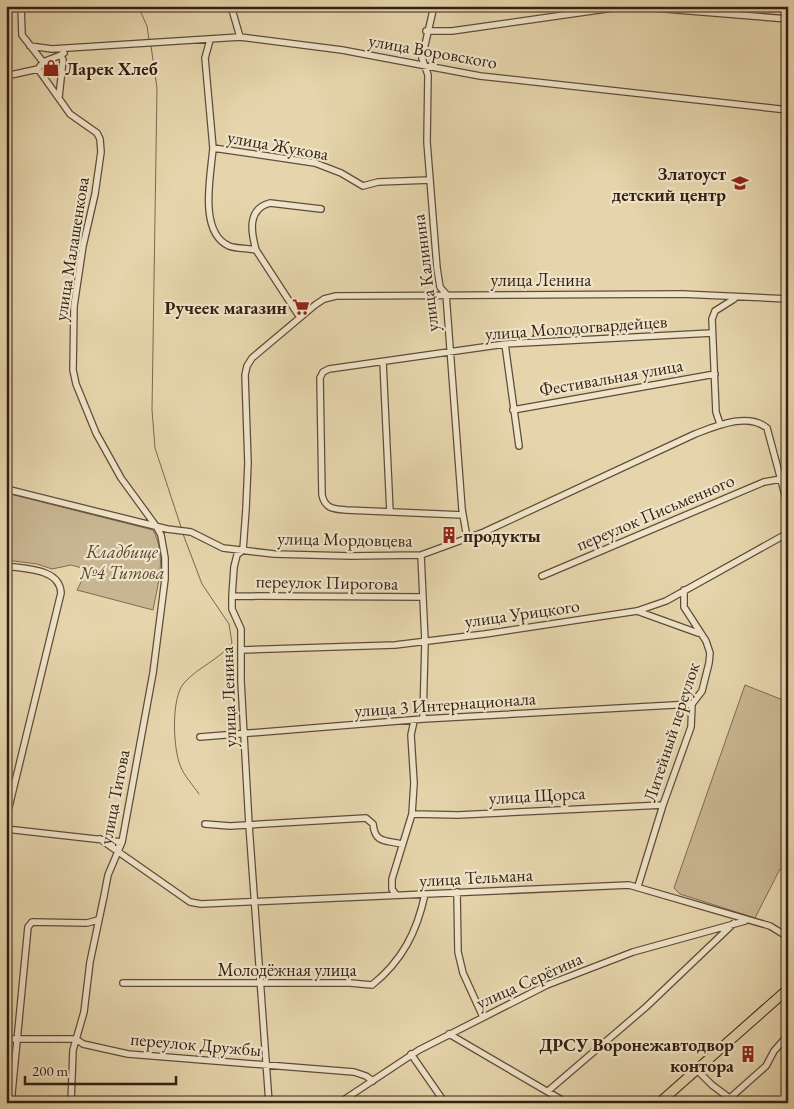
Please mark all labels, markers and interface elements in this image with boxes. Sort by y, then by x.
street label: улица Воровского [367,28,499,74]
place label: Ларек Хлеб [65,57,158,80]
shop icon: Ларек Хлеб [41,58,61,78]
street label: улица Жукова [226,125,331,165]
place label: Златоуст детский центр [612,162,726,206]
school or university icon: Златоуст детский центр [730,173,750,193]
street label: улица Малашенкова [48,175,94,323]
street label: улица Калинина [406,212,444,333]
street label: улица Ленина [491,268,592,291]
place label: Ручеек магазин [165,296,288,319]
supermarket icon: Ручеек магазин [291,297,311,317]
street label: улица Молодогвардейцев [484,309,668,345]
street label: Фестивальная улица [537,353,685,401]
street label: переулок Письменного [572,468,738,556]
place label: продукты [463,524,541,547]
building icon: продукты [439,525,459,545]
street label: улица Мордовцева [277,526,414,552]
park label: Кладбище №4 Титова [79,540,165,584]
street label: переулок Пирогова [256,569,399,595]
street label: улица Урицкого [463,594,581,632]
street label: улица Ленина [215,645,241,748]
street label: Литейный переулок [638,659,705,805]
street label: улица 3 Интернационала [353,686,537,722]
street label: улица Титова [94,747,135,847]
street label: улица Щорса [488,781,587,809]
street label: улица Тельмана [419,862,534,891]
street label: улица Серёгина [472,946,587,1014]
street label: Молодёжная улица [217,958,357,981]
street label: переулок Дружбы [130,1027,262,1061]
place label: ДРСУ Воронежавтодвор контора [539,1033,734,1077]
building icon: ДРСУ Воронежавтодвор контора [738,1044,758,1064]
scale bar [25,1054,176,1086]
text: 200 m [32,1061,69,1080]

